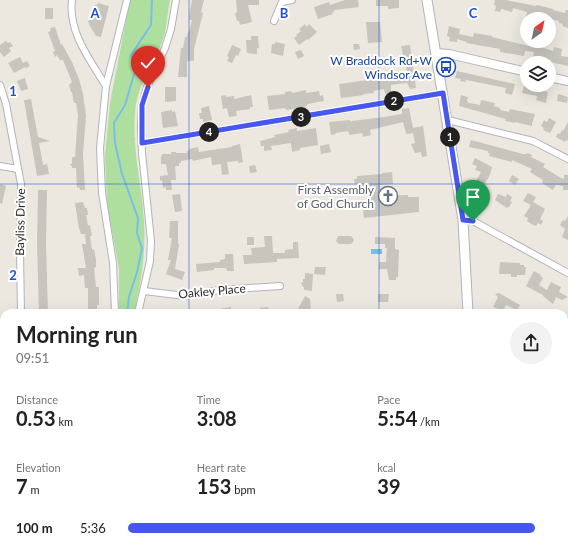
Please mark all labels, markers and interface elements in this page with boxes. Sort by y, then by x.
text: A [89,5,100,21]
text: B [280,5,289,21]
text: C [469,5,478,21]
north arrow [520,12,556,48]
map controls [520,12,556,92]
pin [131,46,165,87]
icon: check [137,52,159,74]
place label: W Braddock Rd+W Windsor Ave [330,53,433,82]
bus stop icon: W Braddock Rd+W Windsor Ave [435,56,457,78]
button: layers [520,56,556,92]
text: 1 [9,83,17,99]
pin: 2 [384,91,404,111]
text: 2 [391,94,397,107]
pin: 3 [291,107,311,127]
text: 3 [298,110,304,123]
pin: 4 [199,122,219,142]
text: 4 [206,125,212,138]
pin: 1 [440,127,460,147]
text: 1 [447,130,453,143]
pin [456,180,490,221]
place label: First Assembly of God Church [297,182,375,211]
church icon: First Assembly of God Church [377,185,399,207]
icon: arrive [462,186,484,208]
street label: Bayliss Drive [12,188,28,256]
text: 2 [9,267,17,283]
street label: Oakley Place [178,281,246,301]
text: Morning run [16,321,138,348]
button: share [510,322,552,364]
text: 09:51 [16,350,49,366]
text: Distance [16,393,58,406]
text: Time [197,393,221,406]
text: Pace [377,393,400,406]
text: 0.53 [16,406,56,430]
text: 3:08 [197,406,237,430]
text: 5:54 [377,406,417,430]
text: km [56,415,73,428]
text: /km [417,415,440,428]
text: Elevation [16,461,61,474]
text: Heart rate [197,461,246,474]
text: kcal [377,461,396,474]
text: 7 [16,474,28,498]
text: 153 [197,474,231,498]
text: 39 [377,474,401,498]
text: m [28,483,39,496]
text: bpm [231,483,256,496]
text: 100 m [16,520,53,536]
text: 5:36 [80,520,106,536]

